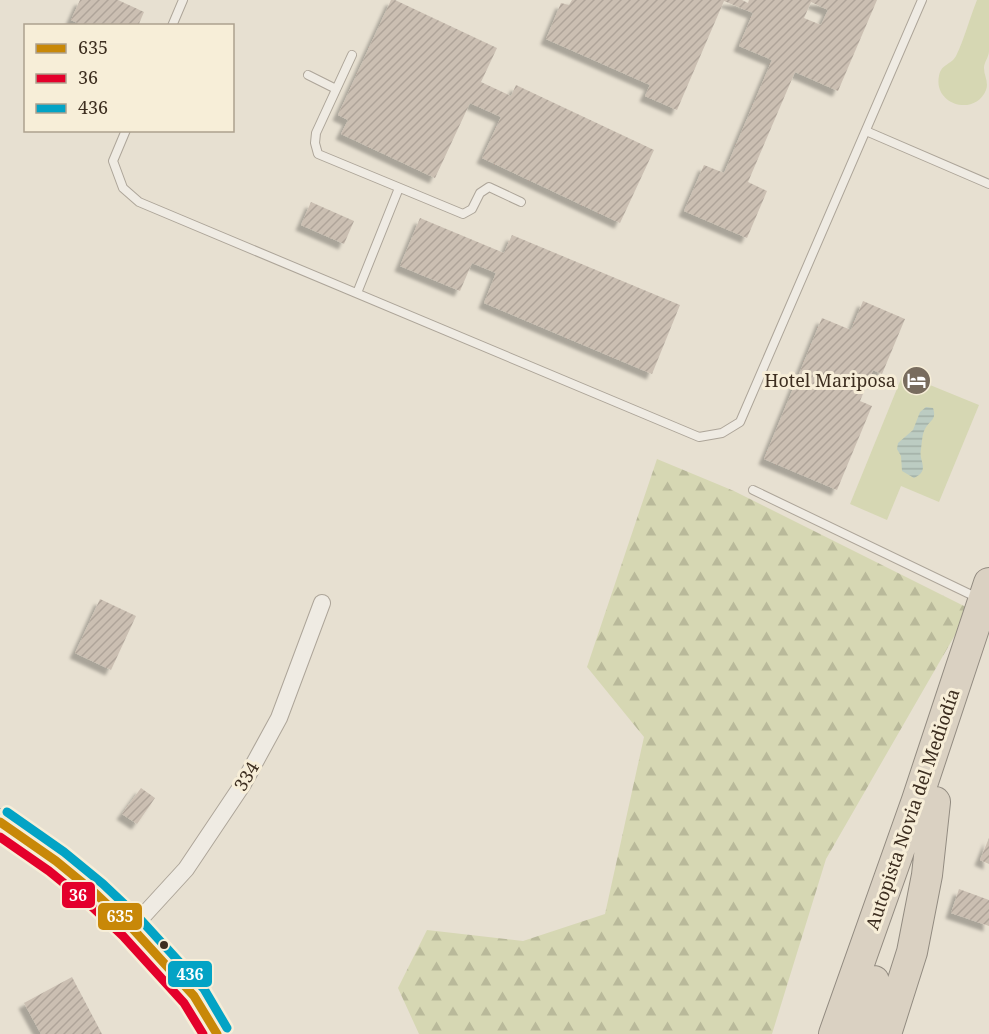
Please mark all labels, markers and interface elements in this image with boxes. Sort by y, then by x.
legend [24,24,234,132]
text: 635 [78,35,108,59]
text: 36 [78,65,98,89]
text: 436 [78,95,108,119]
hotel icon: Hotel Mariposa [901,364,933,396]
place label: Hotel Mariposa [764,368,896,392]
street label: Autopista Novia del Mediodía [859,685,965,933]
street label: 334 [228,757,264,795]
line badge: 36 [61,881,96,909]
text: 36 [69,884,87,906]
line badge: 635 [97,902,143,931]
text: 635 [106,905,134,927]
unlabelled marker [158,939,170,951]
line badge: 436 [167,960,213,988]
text: 436 [176,963,204,985]

